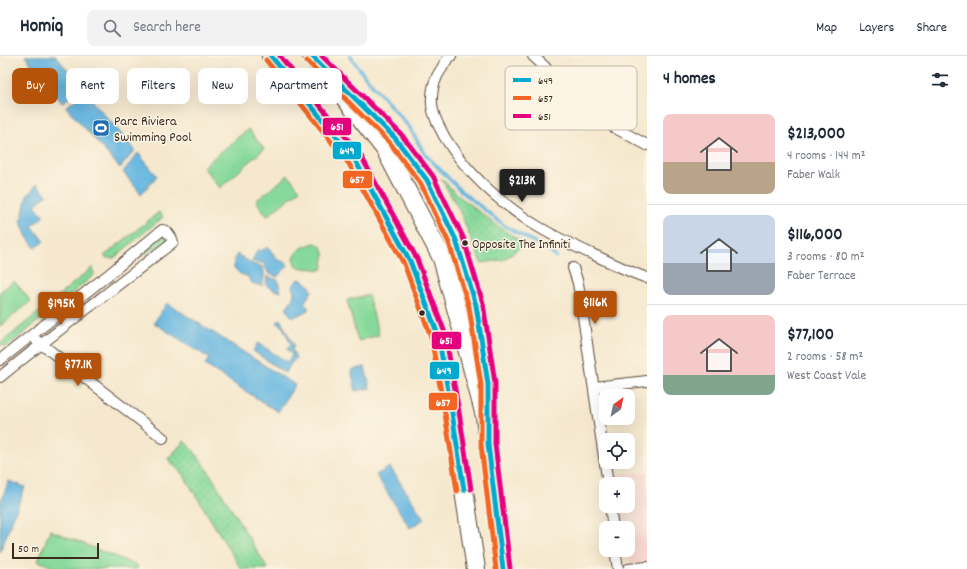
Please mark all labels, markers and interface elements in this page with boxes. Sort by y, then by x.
search box [87,10,367,46]
text: Homiq [20,14,63,41]
icon: search [101,17,123,39]
text: Search here [133,17,201,39]
text: Map [816,18,837,38]
text: Layers [859,18,894,38]
text: Share [916,18,947,38]
legend [505,66,637,130]
chip: Buy [12,68,58,104]
chip: Rent [66,68,119,104]
chip: Filters [127,68,190,104]
chip: New [198,68,248,104]
chip: Apartment [256,68,342,104]
text: 4 homes [663,68,716,92]
icon: filters [929,69,951,91]
text: 649 [538,74,553,90]
text: 657 [538,92,553,108]
text: 651 [538,110,551,126]
place label: Parc Riviera Swimming Pool [114,112,192,148]
line badge: 651 [322,117,352,136]
sports icon: Parc Riviera Swimming Pool [91,118,111,138]
text: 651 [331,120,343,136]
text: $213,000 [787,123,845,147]
icon: home [695,130,743,178]
line badge: 649 [332,141,362,160]
text: 649 [340,144,355,160]
text: 4 rooms · 144 m² [787,147,865,166]
text: Faber Walk [787,166,840,185]
pin: $213K [494,169,550,203]
line badge: 657 [342,170,373,189]
text: $213K [509,172,535,191]
text: 657 [350,173,365,189]
text: $116,000 [787,224,842,248]
icon: home [695,231,743,279]
place label: Opposite The Infiniti [472,236,571,255]
marker: Opposite The Infiniti [460,238,470,248]
text: 3 rooms · 80 m² [787,248,864,267]
text: Faber Terrace [787,267,856,286]
pin: $116K [567,291,623,325]
pin: $195K [33,292,89,326]
text: $116K [583,294,607,313]
text: $195K [47,295,75,314]
unlabelled marker [417,308,427,318]
text: $77,100 [787,324,834,348]
line badge: 651 [431,331,462,350]
icon: home [695,331,743,379]
text: 651 [440,334,452,350]
text: 2 rooms · 58 m² [787,348,863,367]
pin: $77.1K [45,353,111,387]
text: $77.1K [64,356,92,375]
line badge: 649 [429,361,460,380]
text: 649 [437,364,452,380]
text: West Coast Vale [787,367,866,386]
north arrow [599,389,635,425]
map controls [599,389,635,557]
line badge: 657 [428,392,458,411]
text: 657 [436,396,451,412]
button: locate [599,433,635,469]
button: + [599,477,635,513]
button: − [599,521,635,557]
scale bar [12,541,99,560]
text: 50 m [18,542,39,558]

